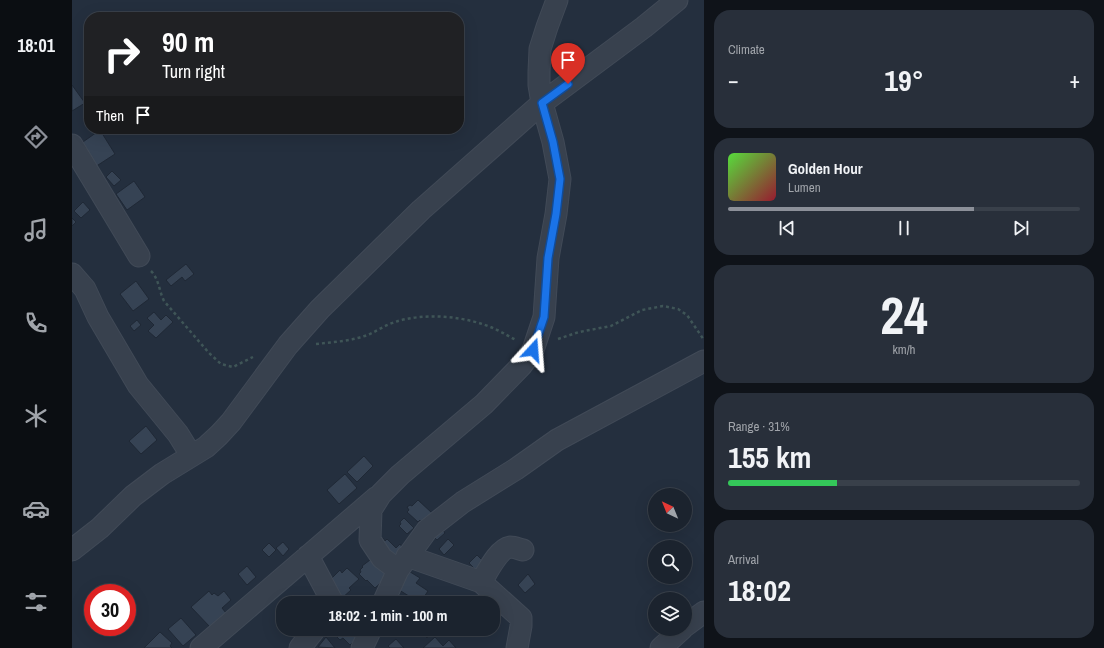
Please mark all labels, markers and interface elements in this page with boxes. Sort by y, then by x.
text: 90 m [162,23,214,61]
icon: right [96,28,148,80]
text: 18:01 [17,33,55,58]
text: Climate [728,41,765,58]
pin [551,43,585,84]
icon: arrive [557,49,579,71]
text: Turn right [162,59,225,84]
text: 19° [884,60,924,100]
text: − [728,65,739,95]
text: + [1069,65,1080,95]
icon: arrive [132,104,154,126]
text: Then [96,105,124,126]
icon: directions [22,123,50,151]
text: Golden Hour [788,158,863,179]
text: Lumen [788,179,821,196]
icon: music [22,216,50,244]
icon: previous [776,217,798,239]
icon: pause [893,217,915,239]
icon: next [1010,217,1032,239]
text: 24 [880,280,928,350]
icon: phone [22,309,50,337]
position arrow [512,329,554,371]
text: km/h [892,341,916,358]
icon: climate [22,402,50,430]
text: Range · 31% [728,418,790,435]
text: 155 km [728,437,811,477]
north arrow [648,488,692,532]
map controls [648,488,692,636]
icon: car [22,495,50,523]
button: search [648,540,692,584]
text: Arrival [728,551,759,568]
text: 18:02 [728,570,791,610]
speed limit sign: 30 [84,584,136,636]
icon: filters [22,588,50,616]
button: layers [648,592,692,636]
text: 18:02 · 1 min · 100 m [329,605,447,626]

